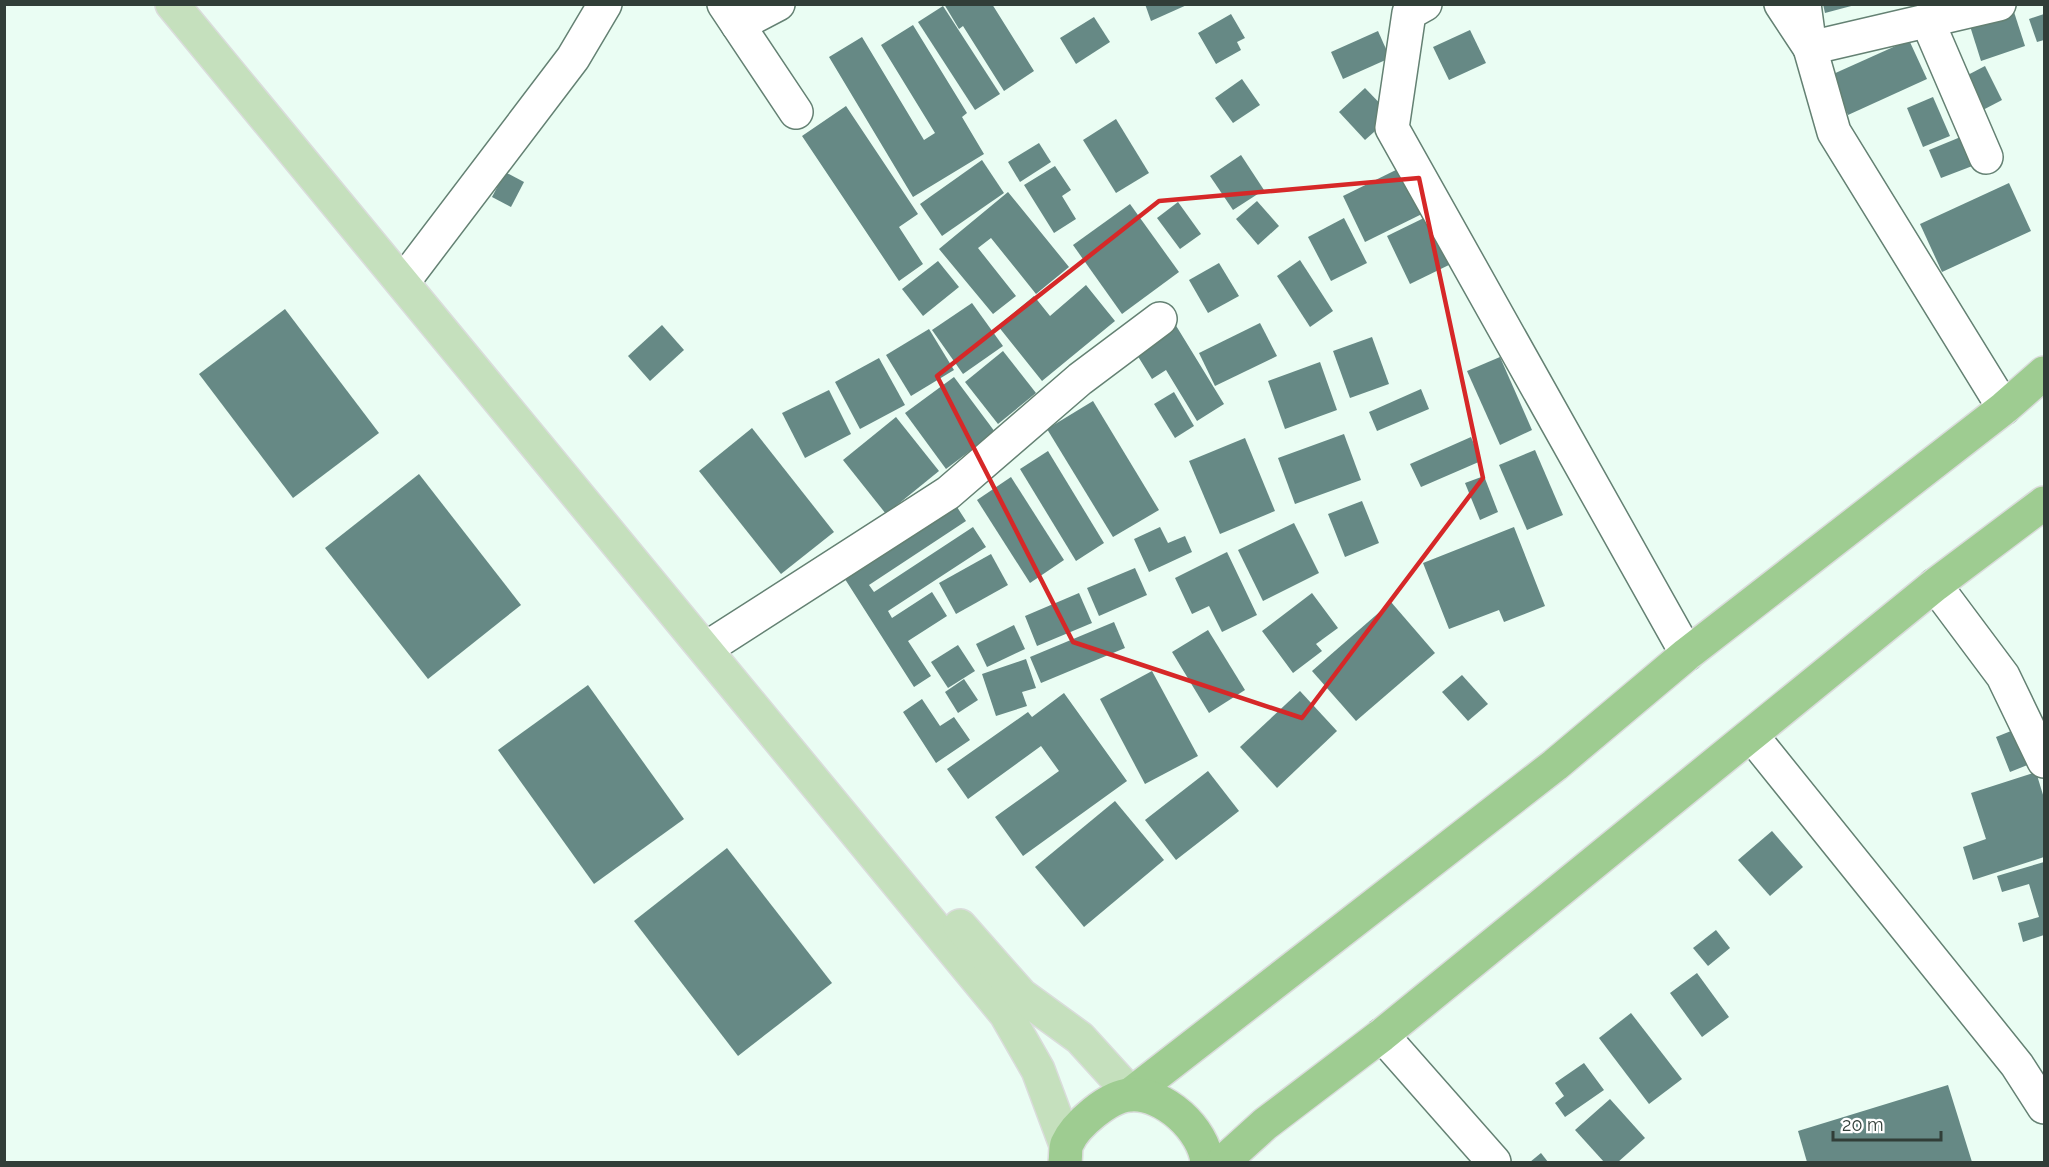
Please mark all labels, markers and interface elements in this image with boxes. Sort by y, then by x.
scale bar [1833,1104,1941,1142]
text: 20 m [1842,1114,1884,1135]

